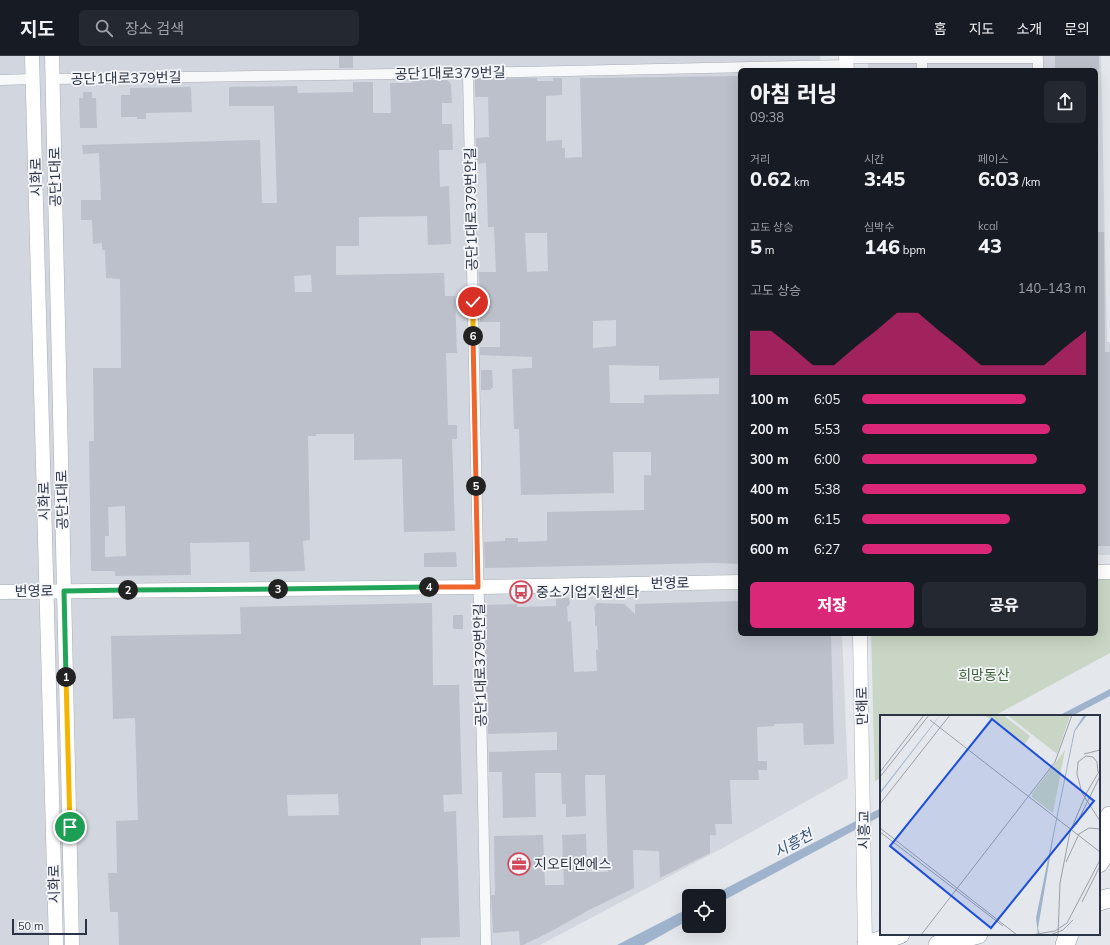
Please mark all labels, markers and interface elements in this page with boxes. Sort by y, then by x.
search box [79,10,359,46]
text: 지도 [20,17,55,41]
icon: search [93,17,115,39]
text: 장소 검색 [125,19,184,38]
text: 홈 [934,20,947,38]
text: 지도 [969,20,994,38]
text: 소개 [1016,20,1042,38]
text: 문의 [1064,20,1090,38]
street label: 공단1대로379번길 [394,63,506,83]
street label: 공단1대로379번길 [70,68,182,88]
text: 아침 러닝 [750,80,837,108]
button: share [1044,81,1086,123]
text: 09:38 [750,109,784,125]
street label: 공단1대로 [45,147,65,207]
street label: 공단1대로379번안길 [461,147,481,271]
text: 거리 [750,152,770,166]
text: 시간 [864,152,884,166]
text: 페이스 [978,152,1008,166]
street label: 시화로 [27,157,45,196]
text: 0.62 [750,166,791,191]
text: 3:45 [864,166,905,191]
text: 6:03 [978,166,1019,191]
text: km [791,175,809,189]
text: /km [1019,175,1041,189]
text: kcal [978,219,998,233]
text: 고도 상승 [750,220,793,234]
text: 심박수 [864,220,894,234]
text: 43 [978,233,1002,258]
text: 5 [750,234,762,259]
text: 146 [864,234,900,259]
text: m [762,243,775,257]
text: bpm [900,243,926,257]
text: 140–143 m [1018,280,1086,296]
text: 고도 상승 [750,282,801,298]
pin [456,285,490,319]
icon: check [462,291,484,313]
pin: 6 [463,326,483,346]
text: 6 [470,329,476,343]
text: 100 m [750,391,789,407]
text: 6:05 [814,391,840,407]
text: 200 m [750,421,789,437]
text: 5:53 [814,421,840,437]
text: 300 m [750,451,789,467]
text: 6:00 [814,451,840,467]
street label: 공단1대로 [52,470,72,530]
pin: 5 [466,476,486,496]
text: 5 [473,479,479,493]
street label: 시화로 [35,481,53,520]
text: 400 m [750,481,789,497]
text: 5:38 [814,481,840,497]
text: 500 m [750,511,789,527]
text: 6:15 [814,511,840,527]
text: 600 m [750,541,789,557]
text: 6:27 [814,541,840,557]
street label: 번영로 [651,574,690,592]
pin: 4 [419,577,439,597]
pin: 3 [268,579,288,599]
bus stop icon: 중소기업지원센타 [508,579,534,605]
pin: 2 [118,580,138,600]
text: 4 [426,580,432,594]
street label: 번영로 [15,582,54,600]
text: 3 [275,582,281,596]
button: 저장 [750,582,914,628]
button: 공유 [922,582,1086,628]
text: 2 [125,583,131,597]
place label: 중소기업지원센타 [536,583,639,601]
street label: 공단1대로379번안길 [470,603,490,727]
park label: 희망동산 [958,666,1010,684]
pin: 1 [56,667,76,687]
text: 1 [63,670,69,684]
street label: 만해로 [853,686,871,725]
inset map [880,715,1100,935]
pin [53,810,87,844]
street label: 시흥교 [855,811,873,849]
icon: arrive [59,816,81,838]
water label: 시흥천 [770,824,818,861]
office icon: 지오티엔에스 [506,851,532,877]
place label: 지오티엔에스 [534,855,611,873]
street label: 시화로 [45,864,63,903]
map controls [682,889,726,933]
button: locate [682,889,726,933]
scale bar [12,917,87,936]
text: 50 m [18,919,44,933]

